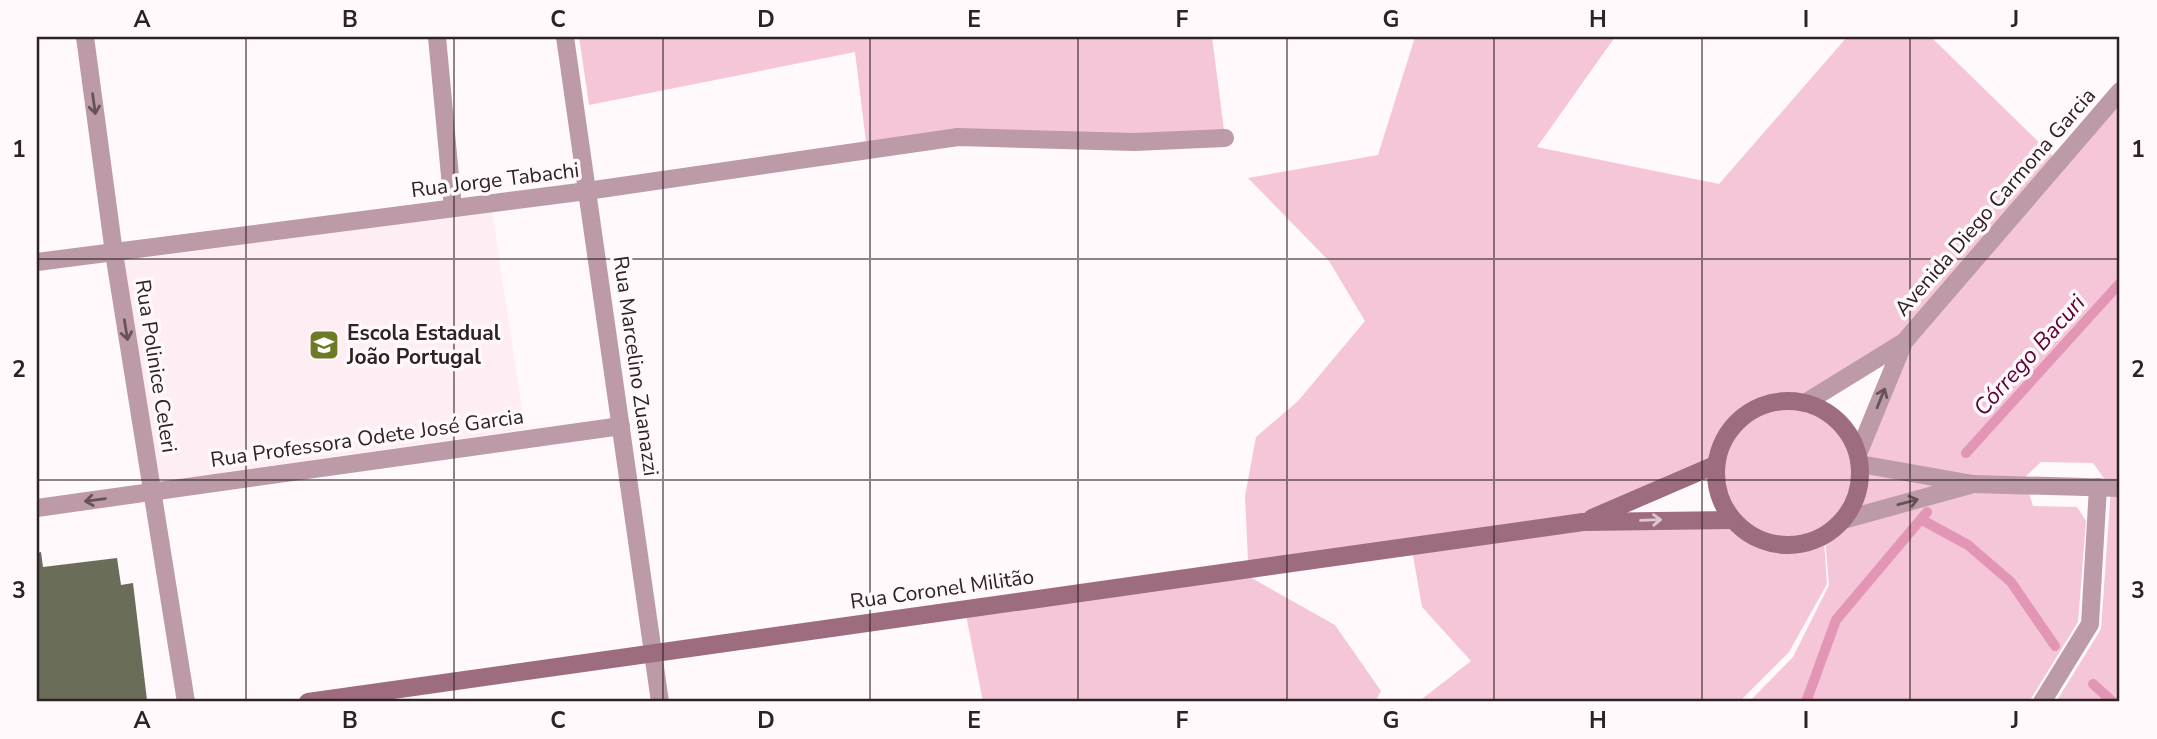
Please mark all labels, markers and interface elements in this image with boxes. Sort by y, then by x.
text: A [133,4,151,35]
text: B [342,4,358,35]
text: C [550,4,566,35]
text: D [757,4,775,35]
text: E [967,4,981,35]
text: F [1176,4,1189,35]
text: G [1383,4,1399,35]
text: H [1589,4,1607,35]
text: I [1803,4,1809,35]
text: J [2010,4,2019,35]
street label: Avenida Diego Carmona Garcia [1888,82,2102,322]
one-way arrow [88,93,101,115]
text: 1 [12,134,26,165]
text: 1 [2131,134,2145,165]
street label: Rua Jorge Tabachi [409,156,581,204]
street label: Rua Marcelino Zuanazzi [607,254,665,478]
street label: Rua Polinice Celeri [128,277,184,455]
water label: Córrego Bacuri [1967,288,2093,423]
one-way arrow [120,318,133,341]
place label: Escola Estadual João Portugal [346,319,501,371]
school or university icon: Escola Estadual João Portugal [307,328,341,362]
text: 2 [12,354,26,385]
text: 2 [2131,354,2145,385]
one-way arrow [1875,388,1888,410]
street label: Rua Professora Odete José Garcia [209,402,525,474]
one-way arrow [84,494,107,507]
one-way arrow [1896,495,1919,508]
one-way arrow [1639,514,1662,527]
street label: Rua Coronel Militão [848,562,1036,616]
text: 3 [12,575,26,606]
text: 3 [2131,575,2145,606]
text: A [133,705,151,736]
text: B [342,705,358,736]
text: C [550,705,566,736]
text: D [757,705,775,736]
text: E [967,705,981,736]
text: F [1176,705,1189,736]
text: G [1383,705,1399,736]
text: H [1589,705,1607,736]
text: I [1803,705,1809,736]
text: J [2010,705,2019,736]

